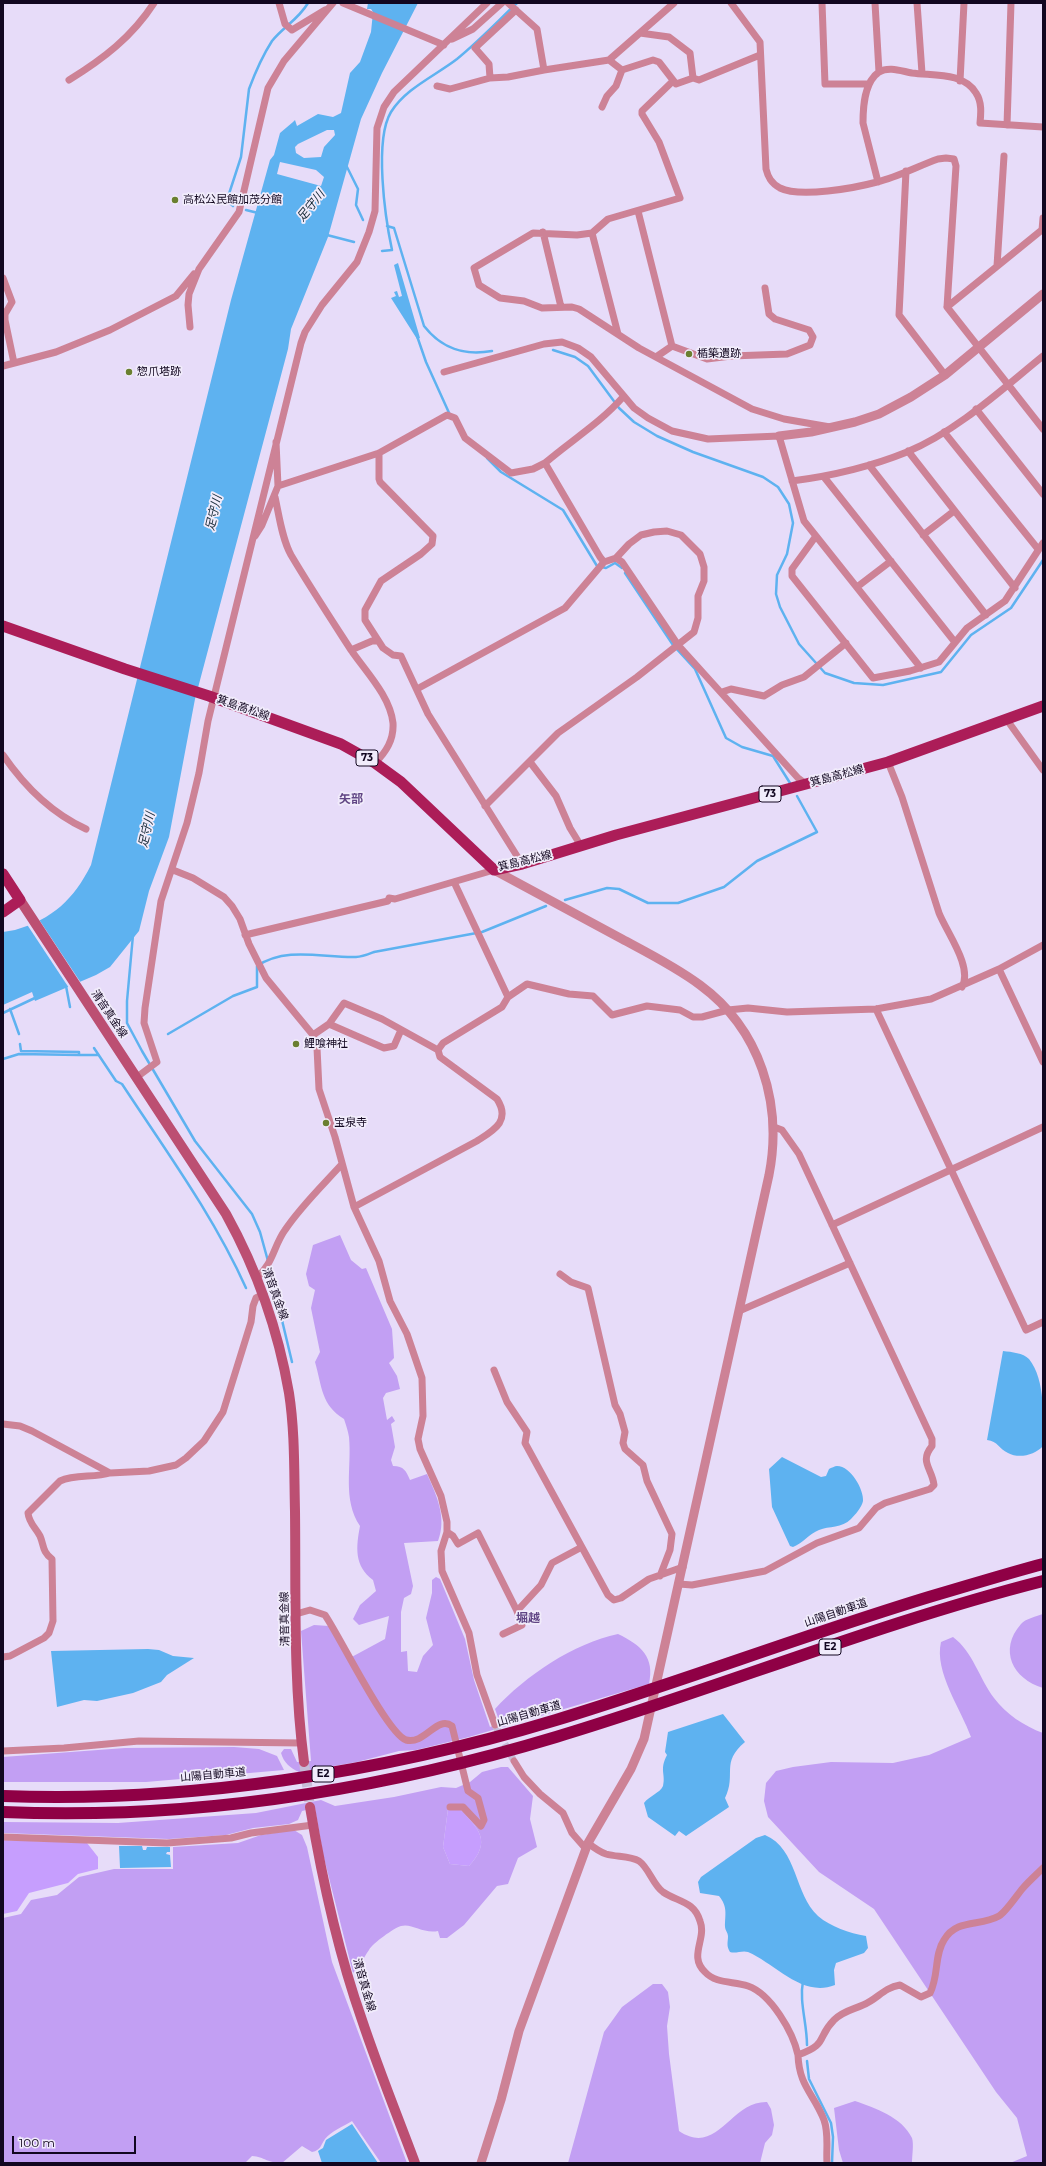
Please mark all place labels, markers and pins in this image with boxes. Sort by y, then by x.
place label: 高松公民館加茂分館 [183,193,282,207]
marker: 高松公民館加茂分館 [170,195,180,205]
place label: 楯築遺跡 [697,347,741,361]
marker: 楯築遺跡 [684,349,694,359]
place label: 惣爪塔跡 [137,365,181,379]
marker: 惣爪塔跡 [124,367,134,377]
place label: 鯉喰神社 [304,1037,348,1051]
marker: 鯉喰神社 [291,1039,301,1049]
place label: 宝泉寺 [334,1116,367,1130]
marker: 宝泉寺 [321,1118,331,1128]

